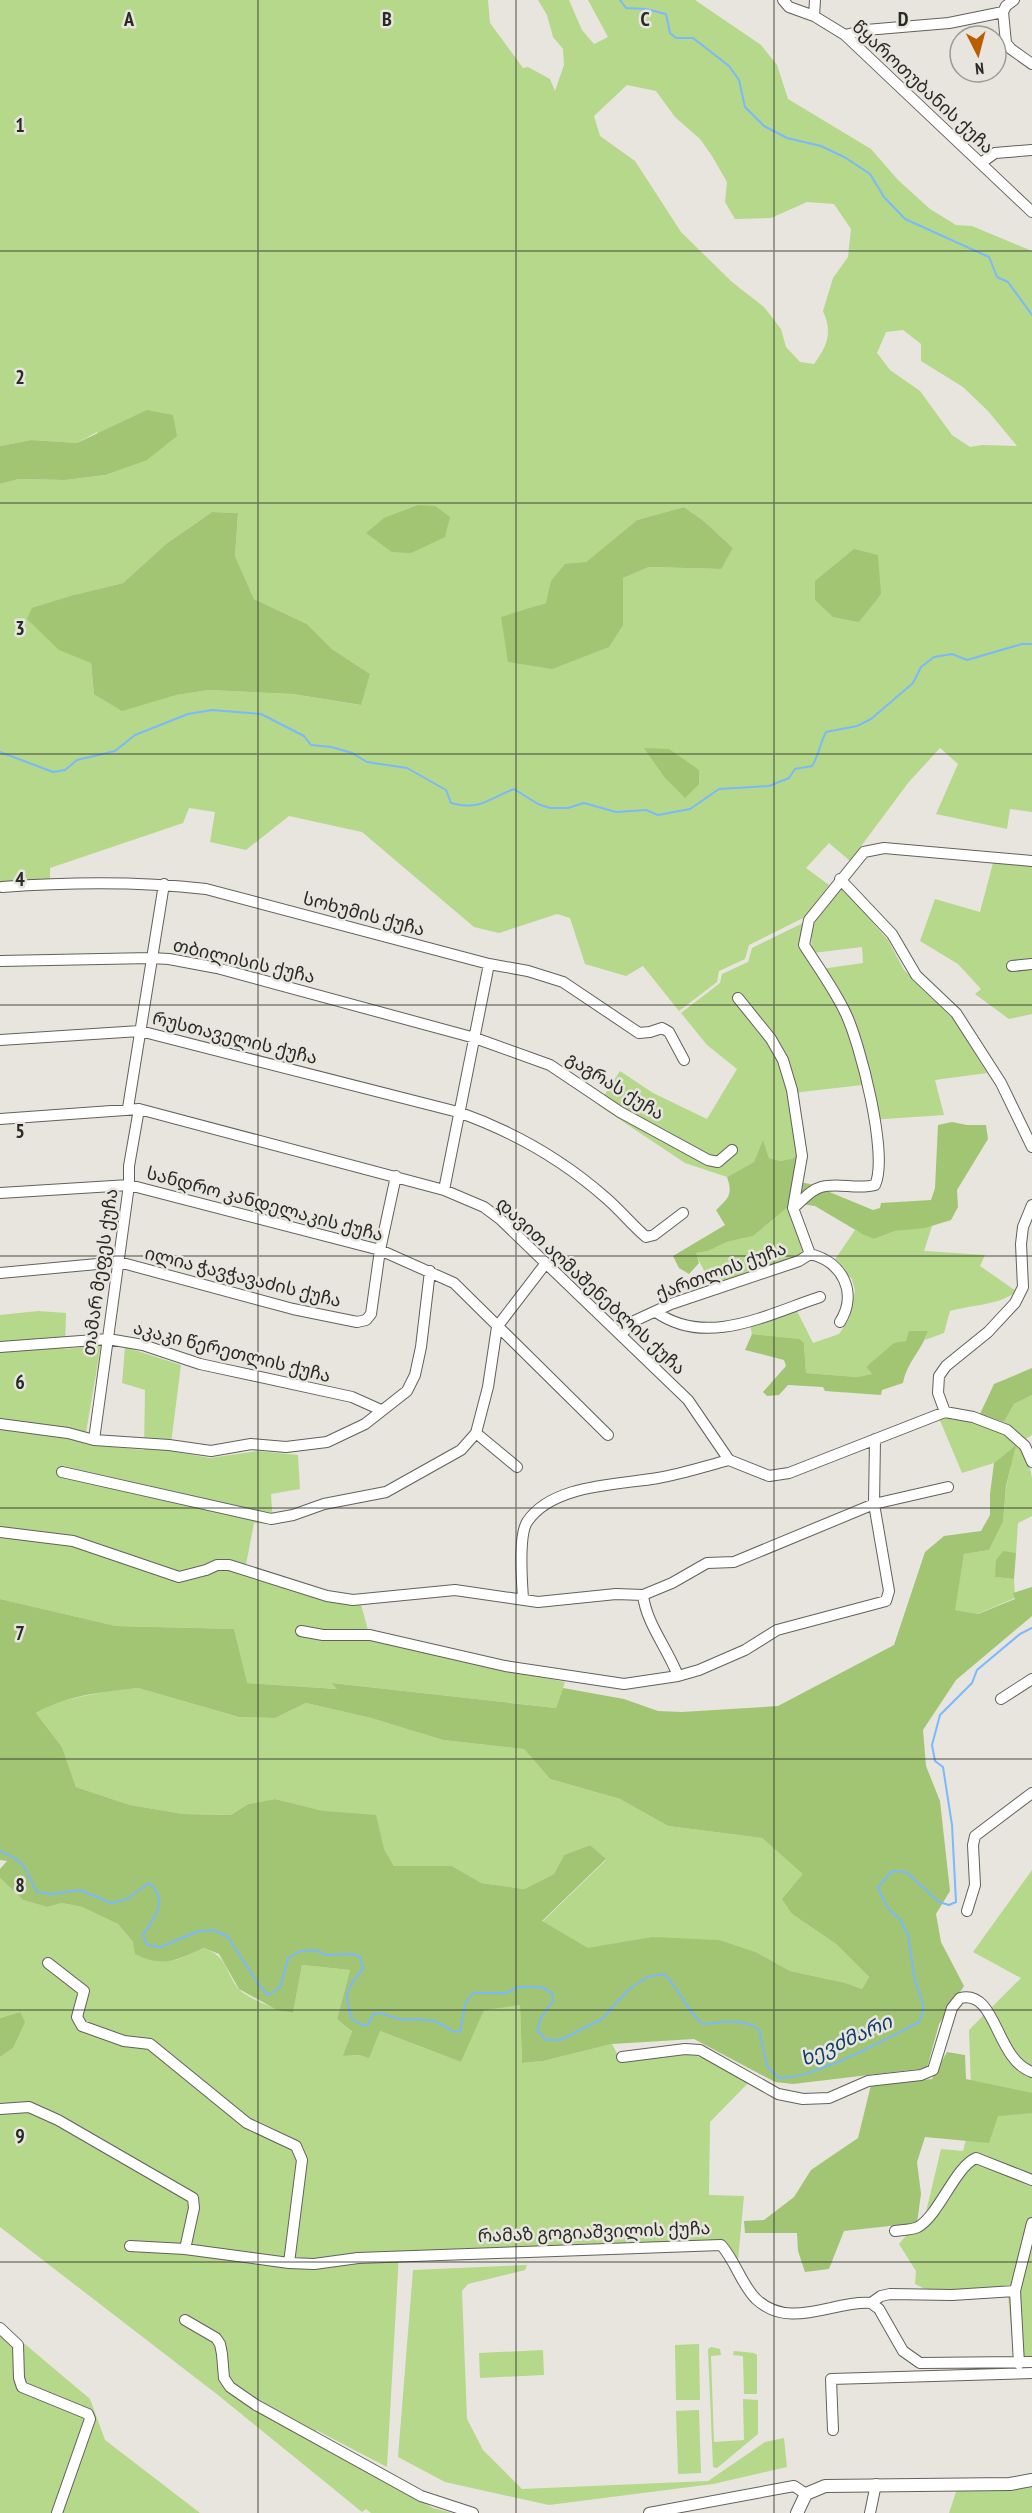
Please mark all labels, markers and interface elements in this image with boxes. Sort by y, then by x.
text: A [123,6,135,32]
text: B [382,6,392,32]
text: C [640,6,650,32]
text: D [898,6,909,32]
street label: წყაროთუბანის ქუჩა [848,15,999,158]
north arrow [948,24,1008,84]
text: N [974,59,985,79]
text: 1 [15,112,25,138]
text: 2 [15,364,25,390]
text: 3 [15,615,25,641]
text: 4 [15,866,25,892]
street label: სოხუმის ქუჩა [301,886,427,941]
street label: თბილისის ქუჩა [171,933,317,988]
street label: რუსთაველის ქუჩა [150,1006,320,1069]
street label: გაგრას ქუჩა [562,1046,669,1125]
text: 5 [15,1118,25,1144]
street label: სანდრო კანდელაკის ქუჩა [144,1161,386,1246]
street label: თამარ მეფეს ქუჩა [76,1187,123,1357]
street label: დავით აღმაშენებლის ქუჩა [492,1192,691,1380]
street label: ქართლის ქუჩა [652,1236,789,1305]
street label: ილია ჭავჭავაძის ქუჩა [142,1241,344,1312]
street label: აკაკი წერეთლის ქუჩა [131,1316,333,1387]
text: 6 [15,1369,25,1395]
text: 7 [15,1620,25,1646]
text: 8 [15,1872,25,1898]
water label: ხევძმარი [796,2008,897,2072]
text: 9 [15,2123,25,2149]
street label: რამაზ გოგიაშვილის ქუჩა [477,2216,711,2247]

